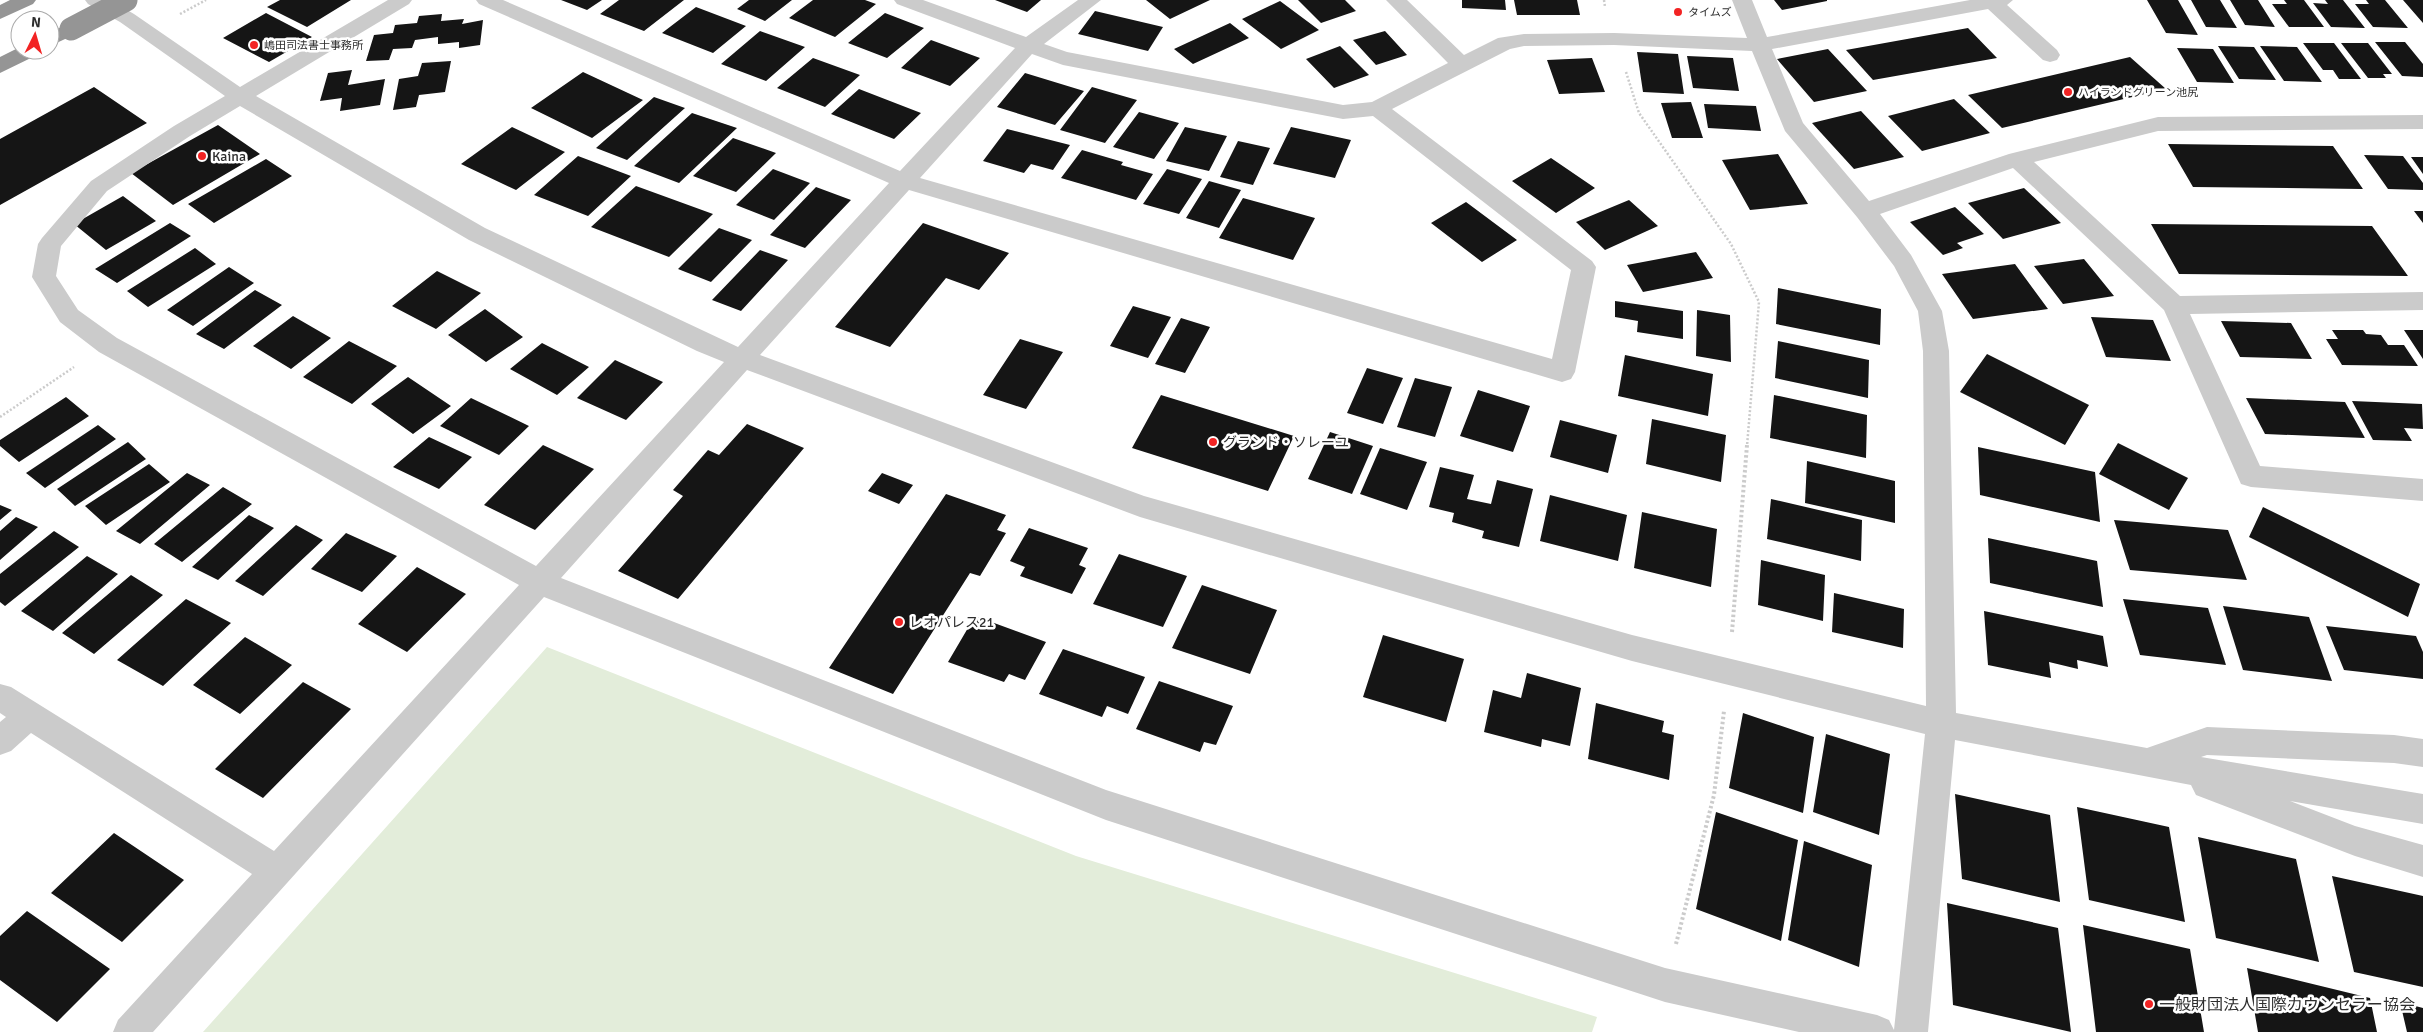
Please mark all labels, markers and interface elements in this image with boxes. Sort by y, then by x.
marker: タイムズ [1672,6,1684,18]
place label: タイムズ [1688,6,1732,19]
north arrow [10,10,60,60]
text: N [30,14,42,31]
marker: 嶋田司法書士事務所 [248,39,260,51]
place label: 嶋田司法書士事務所 [264,39,364,52]
marker: ハイランドグリーン池尻 [2062,86,2074,98]
place label: ハイランドグリーン池尻 [2078,86,2198,99]
place label: Kaina [212,148,246,165]
marker: Kaina [196,150,208,162]
place label: グランド・ソレーユ [1223,434,1349,451]
marker: グランド・ソレーユ [1207,436,1219,448]
place label: レオパレス21 [909,614,994,631]
marker: レオパレス21 [893,616,905,628]
place label: 一般財団法人国際カウンセラー協会 [2159,995,2415,1015]
marker: 一般財団法人国際カウンセラー協会 [2143,998,2155,1010]

